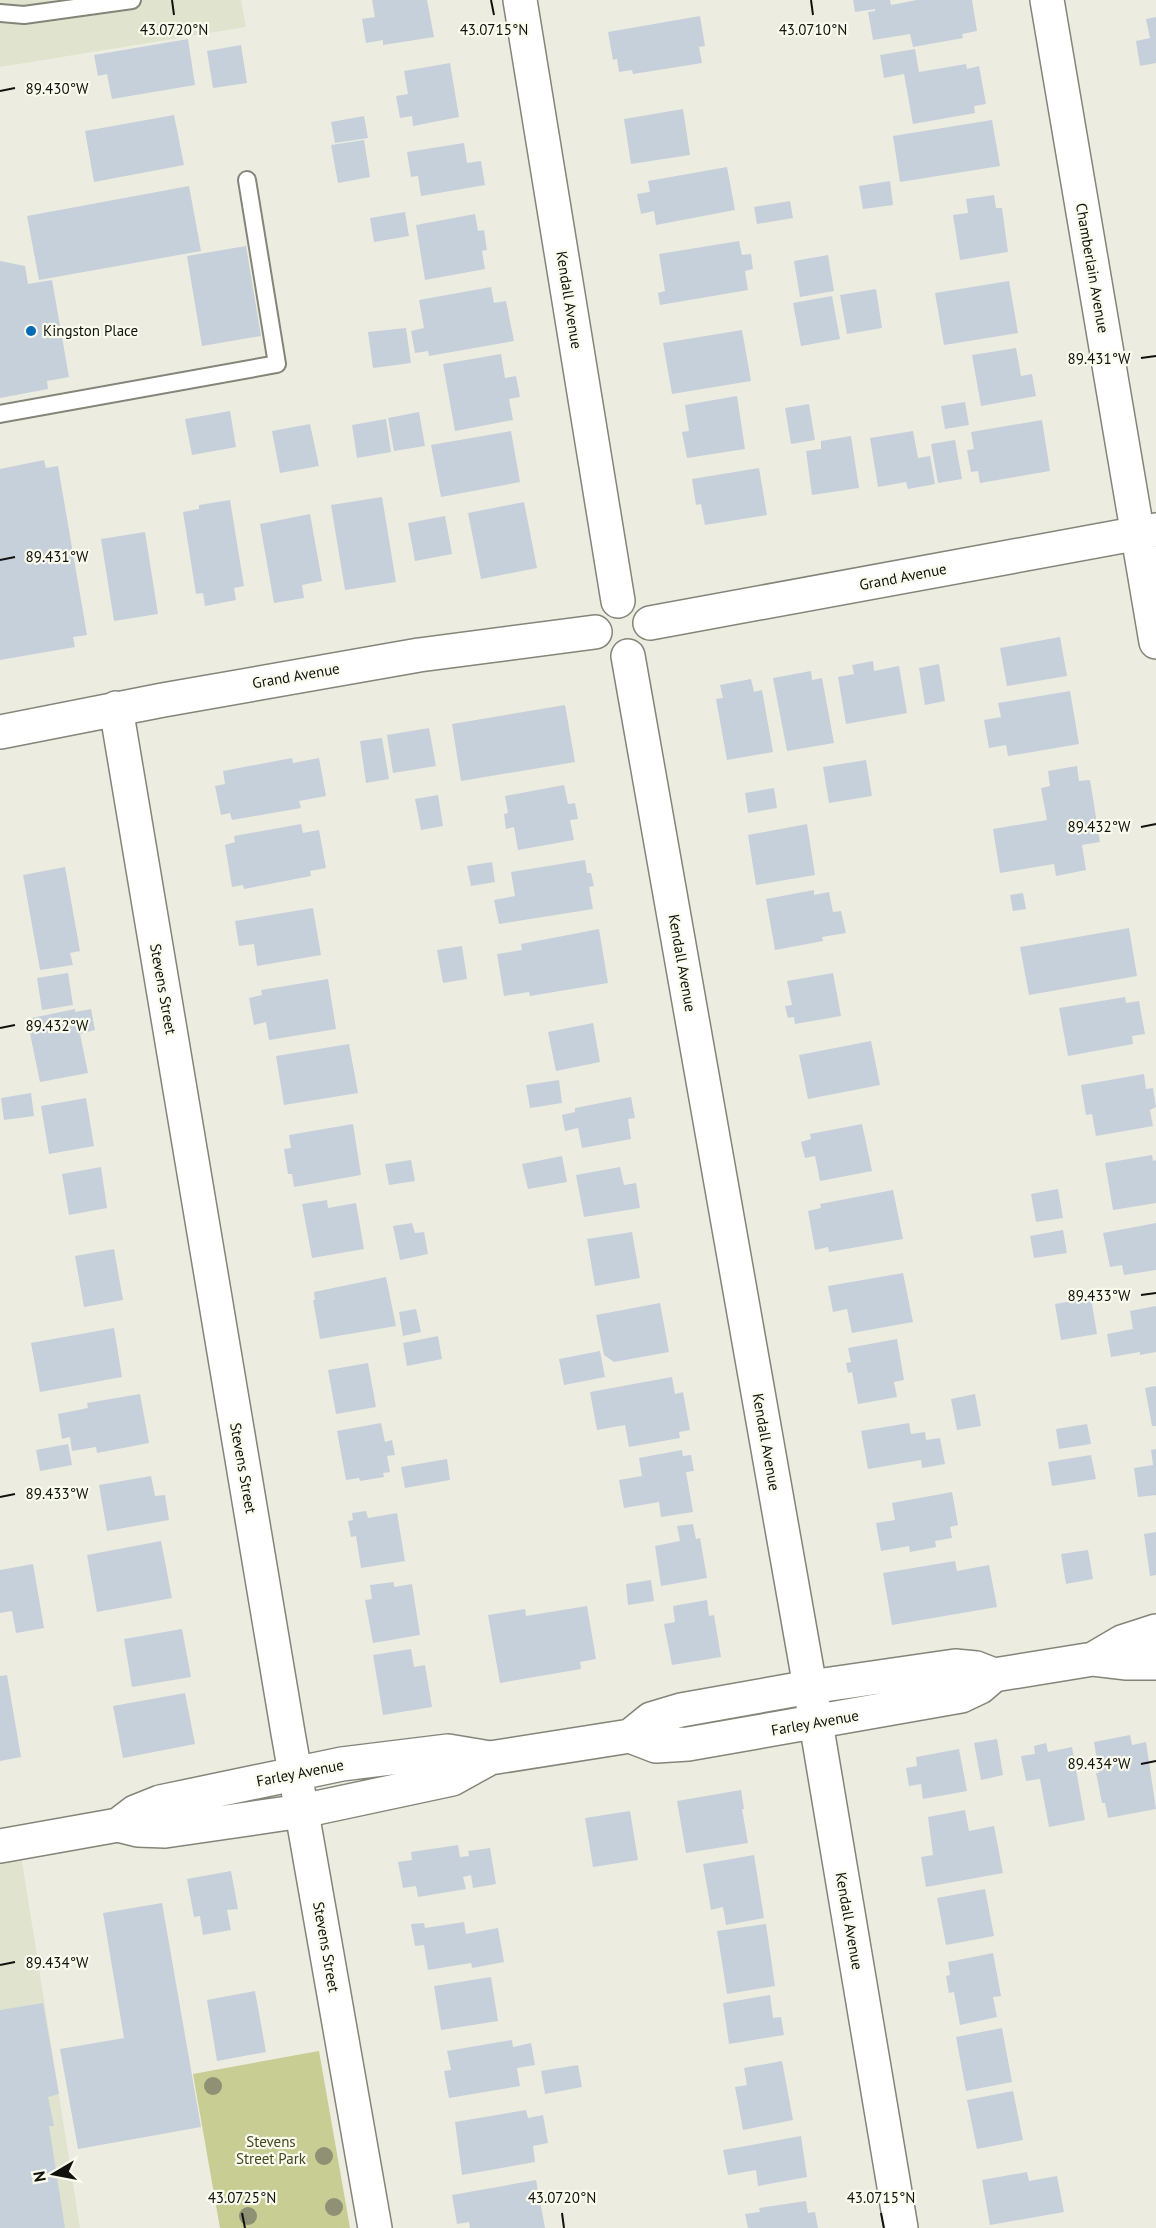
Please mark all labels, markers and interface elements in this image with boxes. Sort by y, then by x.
text: 43.0720°N [140,20,208,39]
text: 43.0715°N [460,20,528,39]
text: 43.0710°N [779,20,847,39]
text: 89.430°W [26,79,89,98]
street label: Chamberlain Avenue [1072,201,1113,334]
street label: Kendall Avenue [552,250,587,350]
place label: Kingston Place [43,321,138,340]
marker: Kingston Place [24,324,38,338]
text: 89.431°W [1068,349,1131,368]
text: 89.431°W [26,547,89,566]
street label: Grand Avenue [858,559,948,594]
street label: Grand Avenue [251,658,341,693]
text: 89.432°W [1068,817,1131,836]
street label: Kendall Avenue [665,913,700,1013]
street label: Stevens Street [146,942,181,1036]
text: 89.432°W [26,1016,89,1035]
text: 89.433°W [1068,1286,1131,1305]
street label: Kendall Avenue [749,1392,784,1492]
street label: Stevens Street [226,1421,261,1515]
text: 89.433°W [26,1484,89,1503]
street label: Farley Avenue [770,1705,860,1740]
text: 89.434°W [1068,1754,1131,1773]
street label: Farley Avenue [255,1755,345,1790]
street label: Kendall Avenue [832,1871,867,1971]
street label: Stevens Street [309,1900,344,1994]
text: 89.434°W [26,1953,89,1972]
park label: Stevens Street Park [236,2132,307,2168]
north arrow [24,2144,84,2204]
text: N [28,2170,50,2184]
text: 43.0725°N [208,2188,276,2207]
text: 43.0720°N [528,2188,596,2207]
text: 43.0715°N [847,2188,915,2207]

